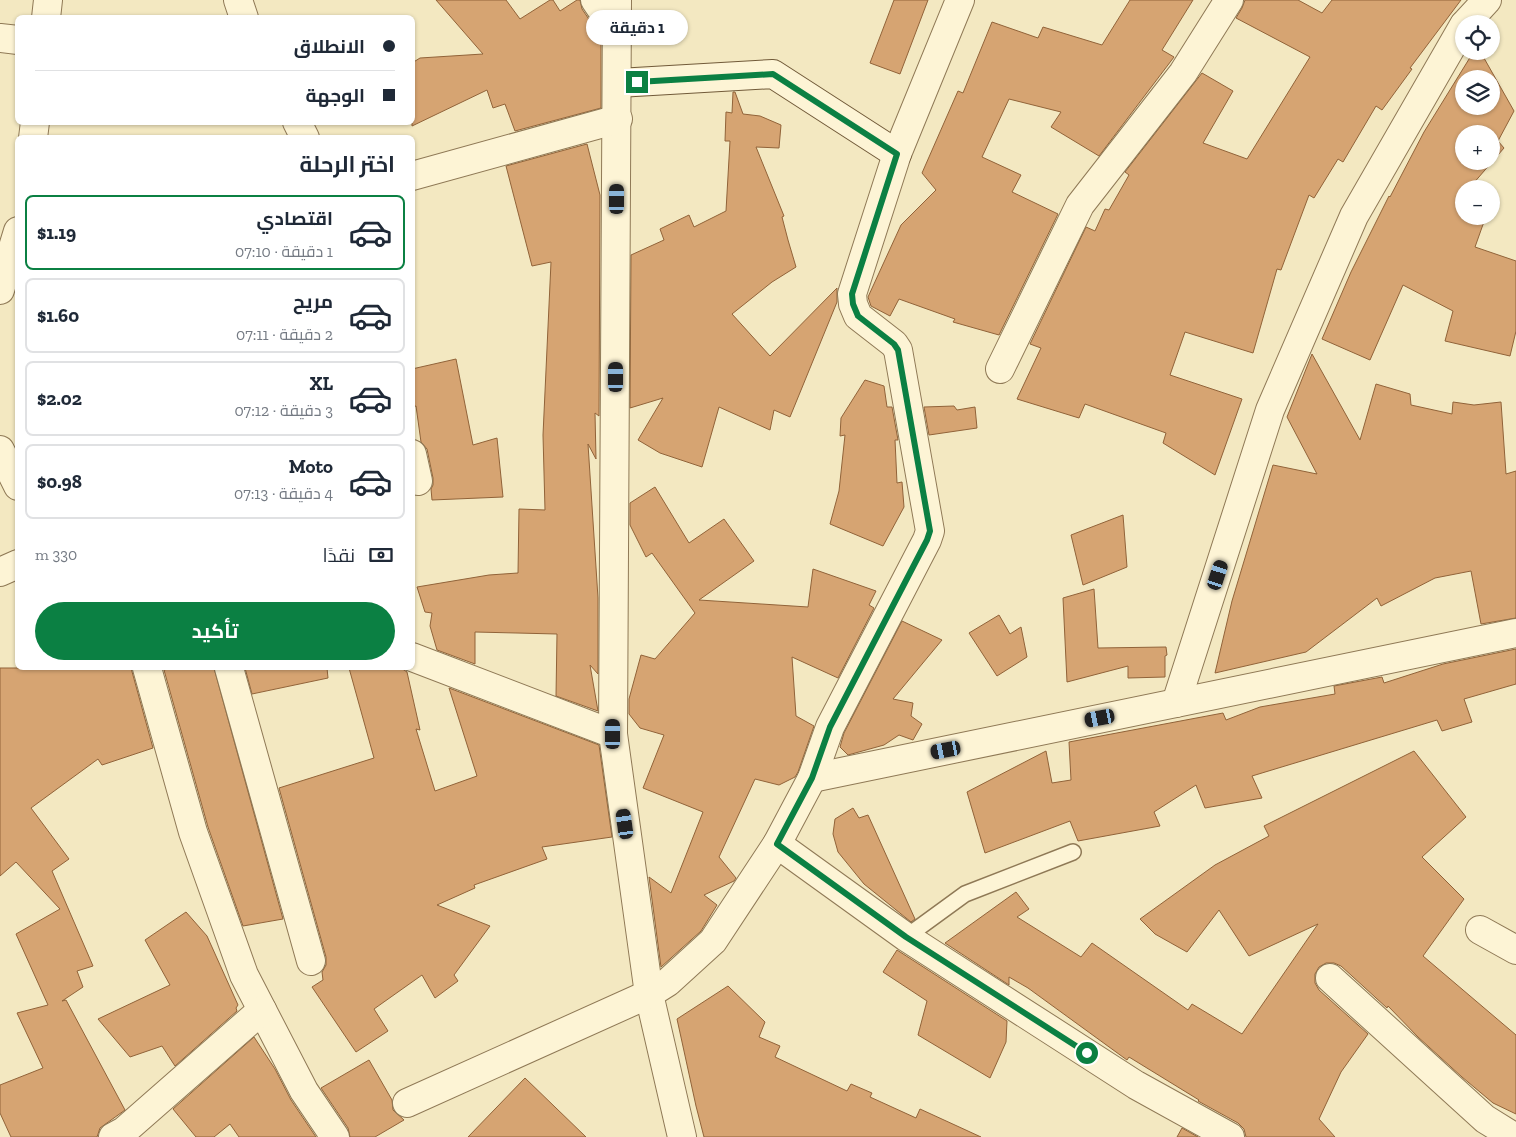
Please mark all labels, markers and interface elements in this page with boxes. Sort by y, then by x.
callout: 1 دقيقة [586,9,688,44]
map controls [1455,15,1500,225]
button: locate [1455,15,1500,60]
text: 1 دقيقة [610,18,664,37]
text: الانطلاق [294,35,365,58]
button: layers [1455,70,1500,115]
route end [626,71,648,93]
text: الوجهة [305,84,365,107]
button: + [1455,125,1500,170]
text: اختر الرحلة [299,151,395,178]
button: − [1455,180,1500,225]
car [609,184,624,214]
text: اقتصادي [257,207,333,230]
icon: car [348,210,393,255]
text: $1.19 [37,221,76,244]
text: 1 دقيقة · 07:10 [235,242,333,261]
text: مريح [293,290,333,313]
icon: car [348,293,393,338]
text: $1.60 [37,304,79,327]
text: 2 دقيقة · 07:11 [236,325,333,344]
car [608,362,623,392]
text: XL [310,372,333,395]
icon: car [348,376,393,421]
text: $2.02 [37,387,82,410]
text: 3 دقيقة · 07:12 [234,401,333,420]
text: Moto [289,455,333,478]
icon: car [348,459,393,504]
text: $0.98 [37,470,82,493]
text: 4 دقيقة · 07:13 [234,484,333,503]
icon: cash [367,541,395,569]
text: نقدًا [323,544,355,567]
text: 330 m [35,545,77,564]
car [1206,558,1229,592]
button: تأكيد [35,602,395,660]
car [1083,708,1116,728]
car [605,719,620,749]
car [929,740,962,760]
car [615,808,634,840]
route start [1076,1042,1098,1064]

